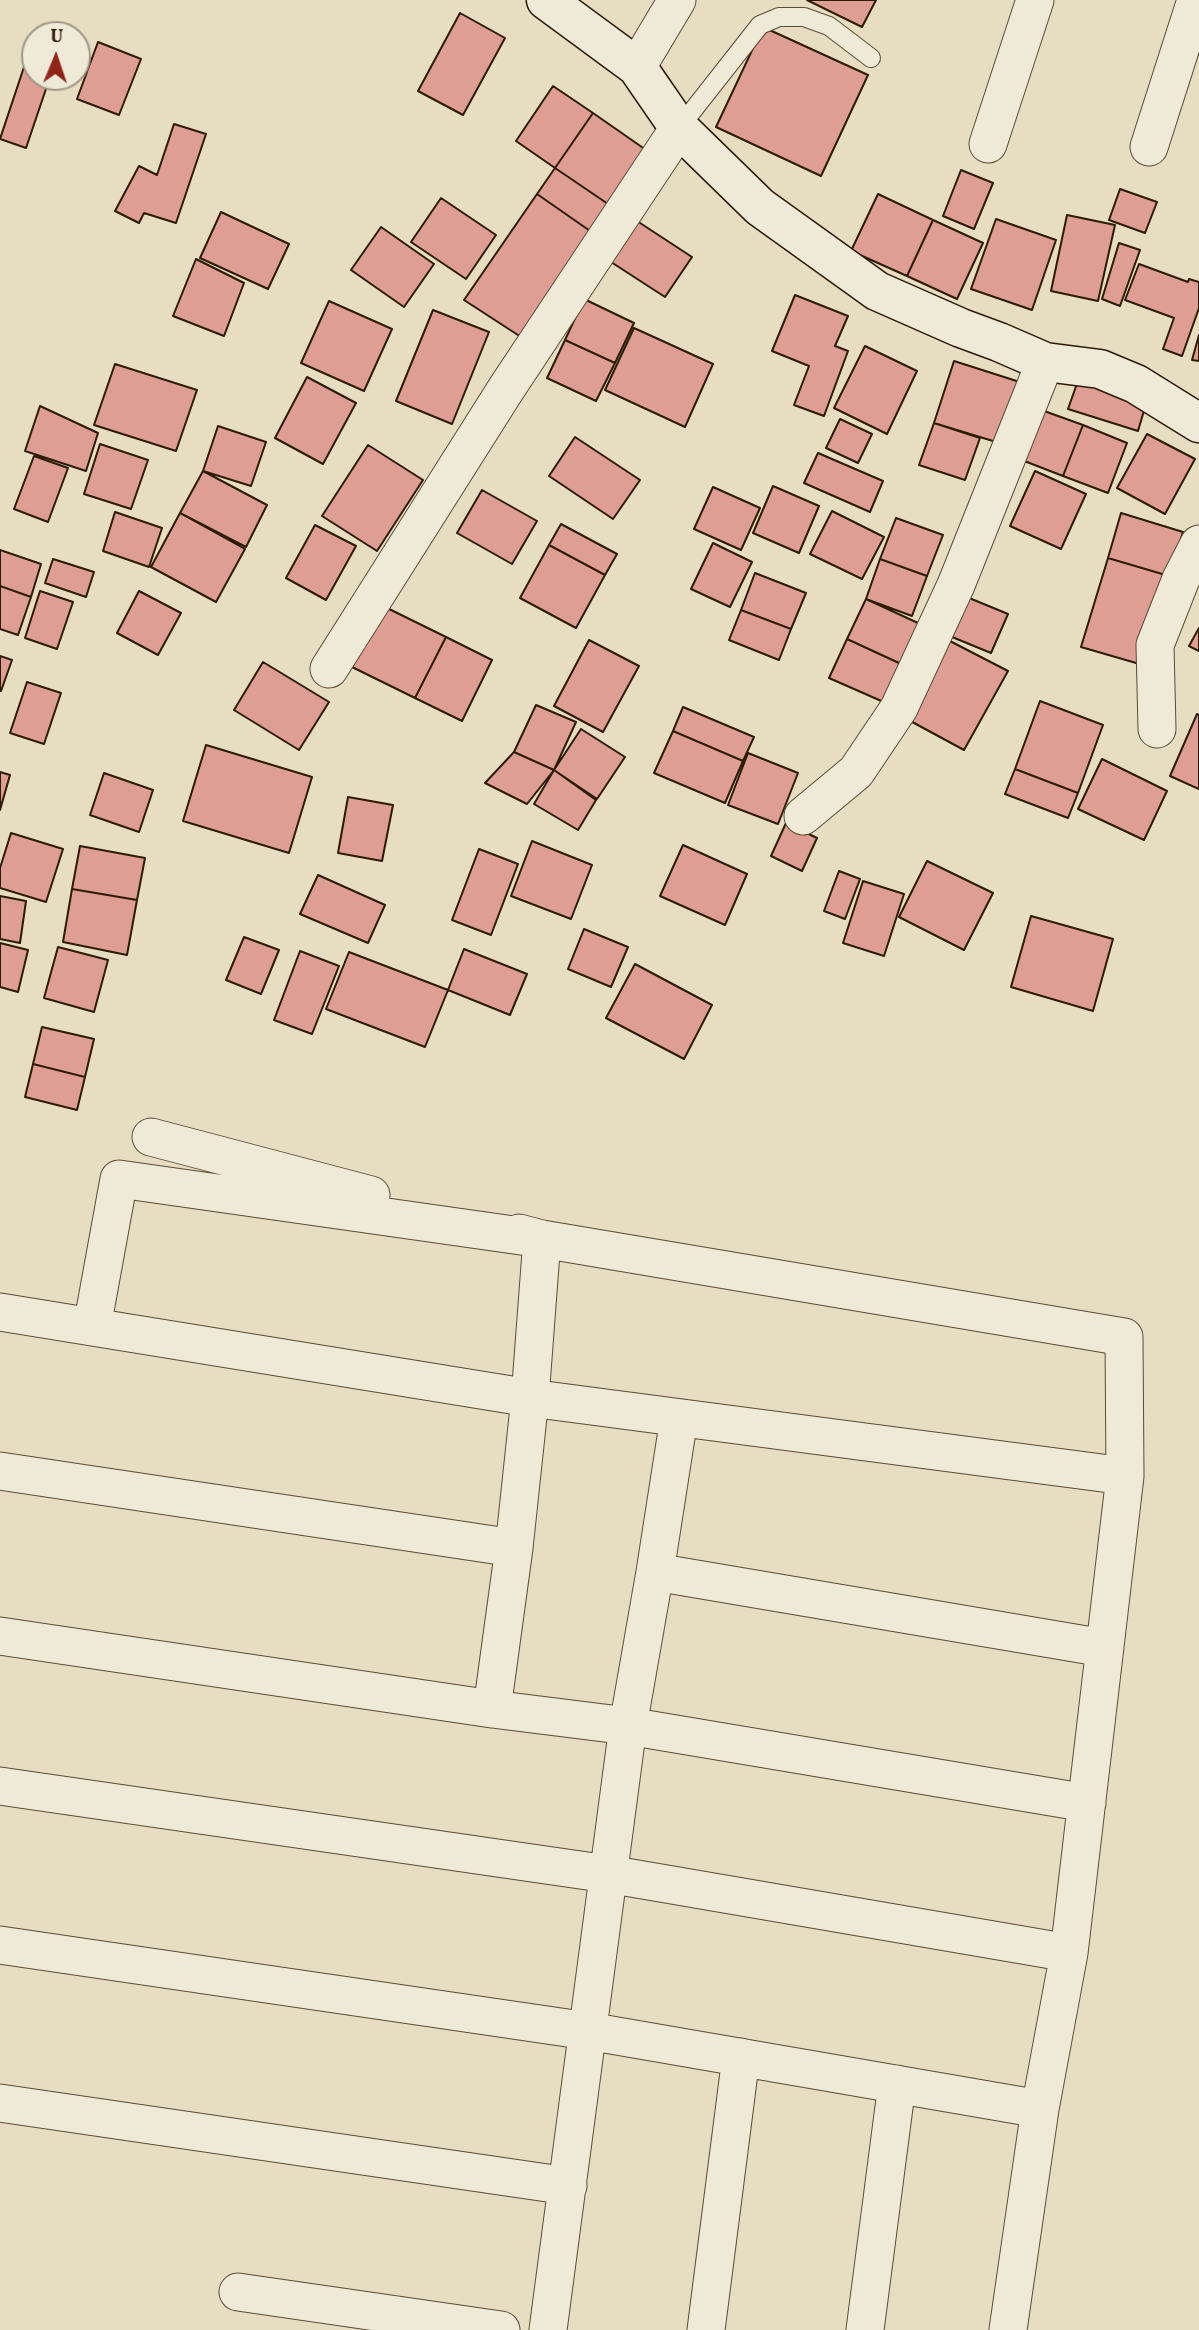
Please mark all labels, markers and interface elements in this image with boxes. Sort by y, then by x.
north arrow [21,21,91,91]
text: U [50,24,64,50]

